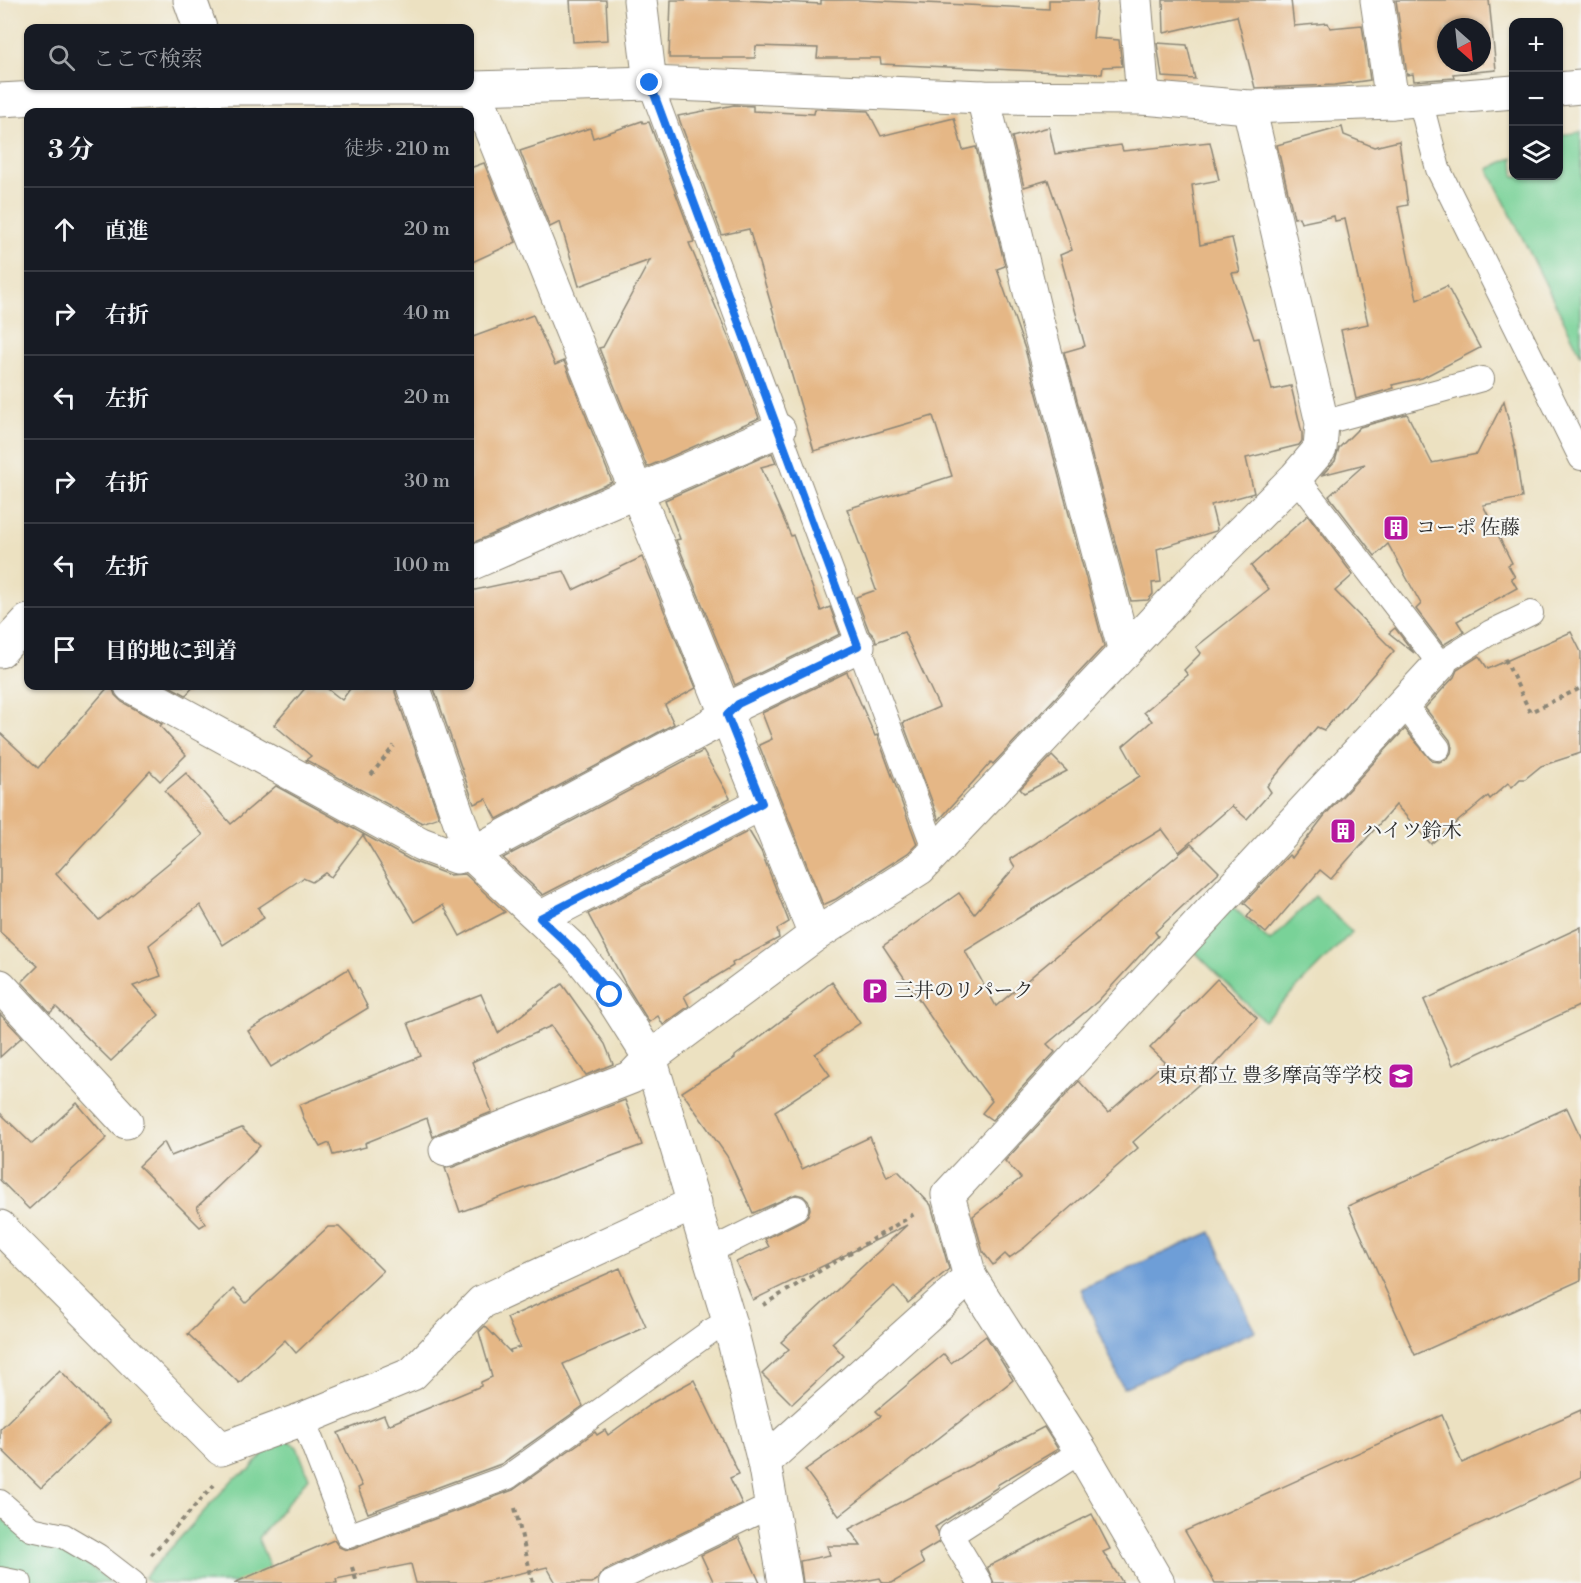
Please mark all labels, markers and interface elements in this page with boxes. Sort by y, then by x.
north arrow [1437,18,1491,72]
map controls [1509,18,1563,180]
button: + [1509,18,1563,72]
search box [24,24,474,90]
icon: search [45,41,78,74]
text: ここで検索 [93,46,203,73]
route end [636,69,662,95]
button: − [1509,72,1563,126]
button: layers [1509,126,1563,180]
text: 3 分 [48,134,94,166]
text: 徒歩 · 210 m [344,137,450,162]
icon: ahead [48,213,81,246]
text: 20 m [404,217,450,242]
text: 直進 [105,218,149,245]
icon: right [48,297,81,330]
text: 40 m [403,301,450,326]
text: 右折 [105,302,149,329]
icon: left [48,381,81,414]
text: 20 m [404,385,450,410]
text: 左折 [105,386,149,413]
icon: right [48,465,81,498]
text: 30 m [404,469,450,494]
text: 右折 [105,470,149,497]
building icon: コーポ 佐藤 [1381,513,1411,543]
place label: コーポ 佐藤 [1416,516,1520,541]
icon: left [48,549,81,582]
text: 100 m [394,553,450,578]
text: 左折 [105,554,149,581]
icon: arrive [48,633,81,666]
text: 目的地に到着 [105,638,237,665]
building icon: ハイツ鈴木 [1328,816,1358,846]
place label: ハイツ鈴木 [1362,819,1462,844]
parking icon: 三井のリパーク [860,976,890,1006]
place label: 三井のリパーク [894,979,1033,1004]
route start [596,981,622,1007]
school or university icon: 東京都立 豊多摩高等学校 [1386,1061,1416,1091]
place label: 東京都立 豊多摩高等学校 [1158,1064,1382,1089]

